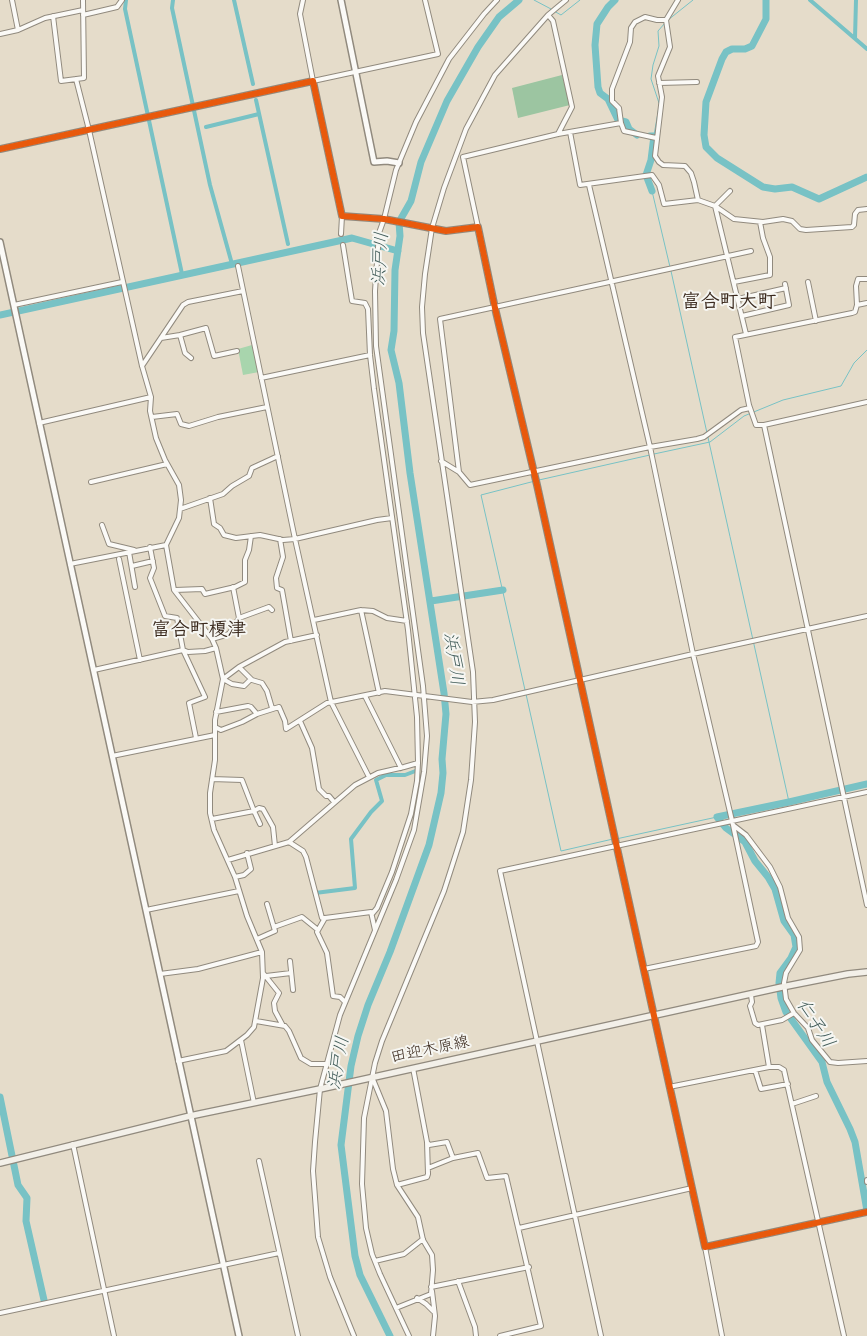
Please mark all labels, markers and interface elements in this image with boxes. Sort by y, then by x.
water label: 浜戸川 [368,231,394,287]
district label: 富合町大町 [682,291,776,313]
district label: 富合町榎津 [152,619,246,641]
water label: 浜戸川 [439,631,467,687]
water label: 仁子川 [791,995,839,1053]
street label: 田迎木原線 [389,1032,471,1068]
water label: 浜戸川 [324,1035,354,1091]

